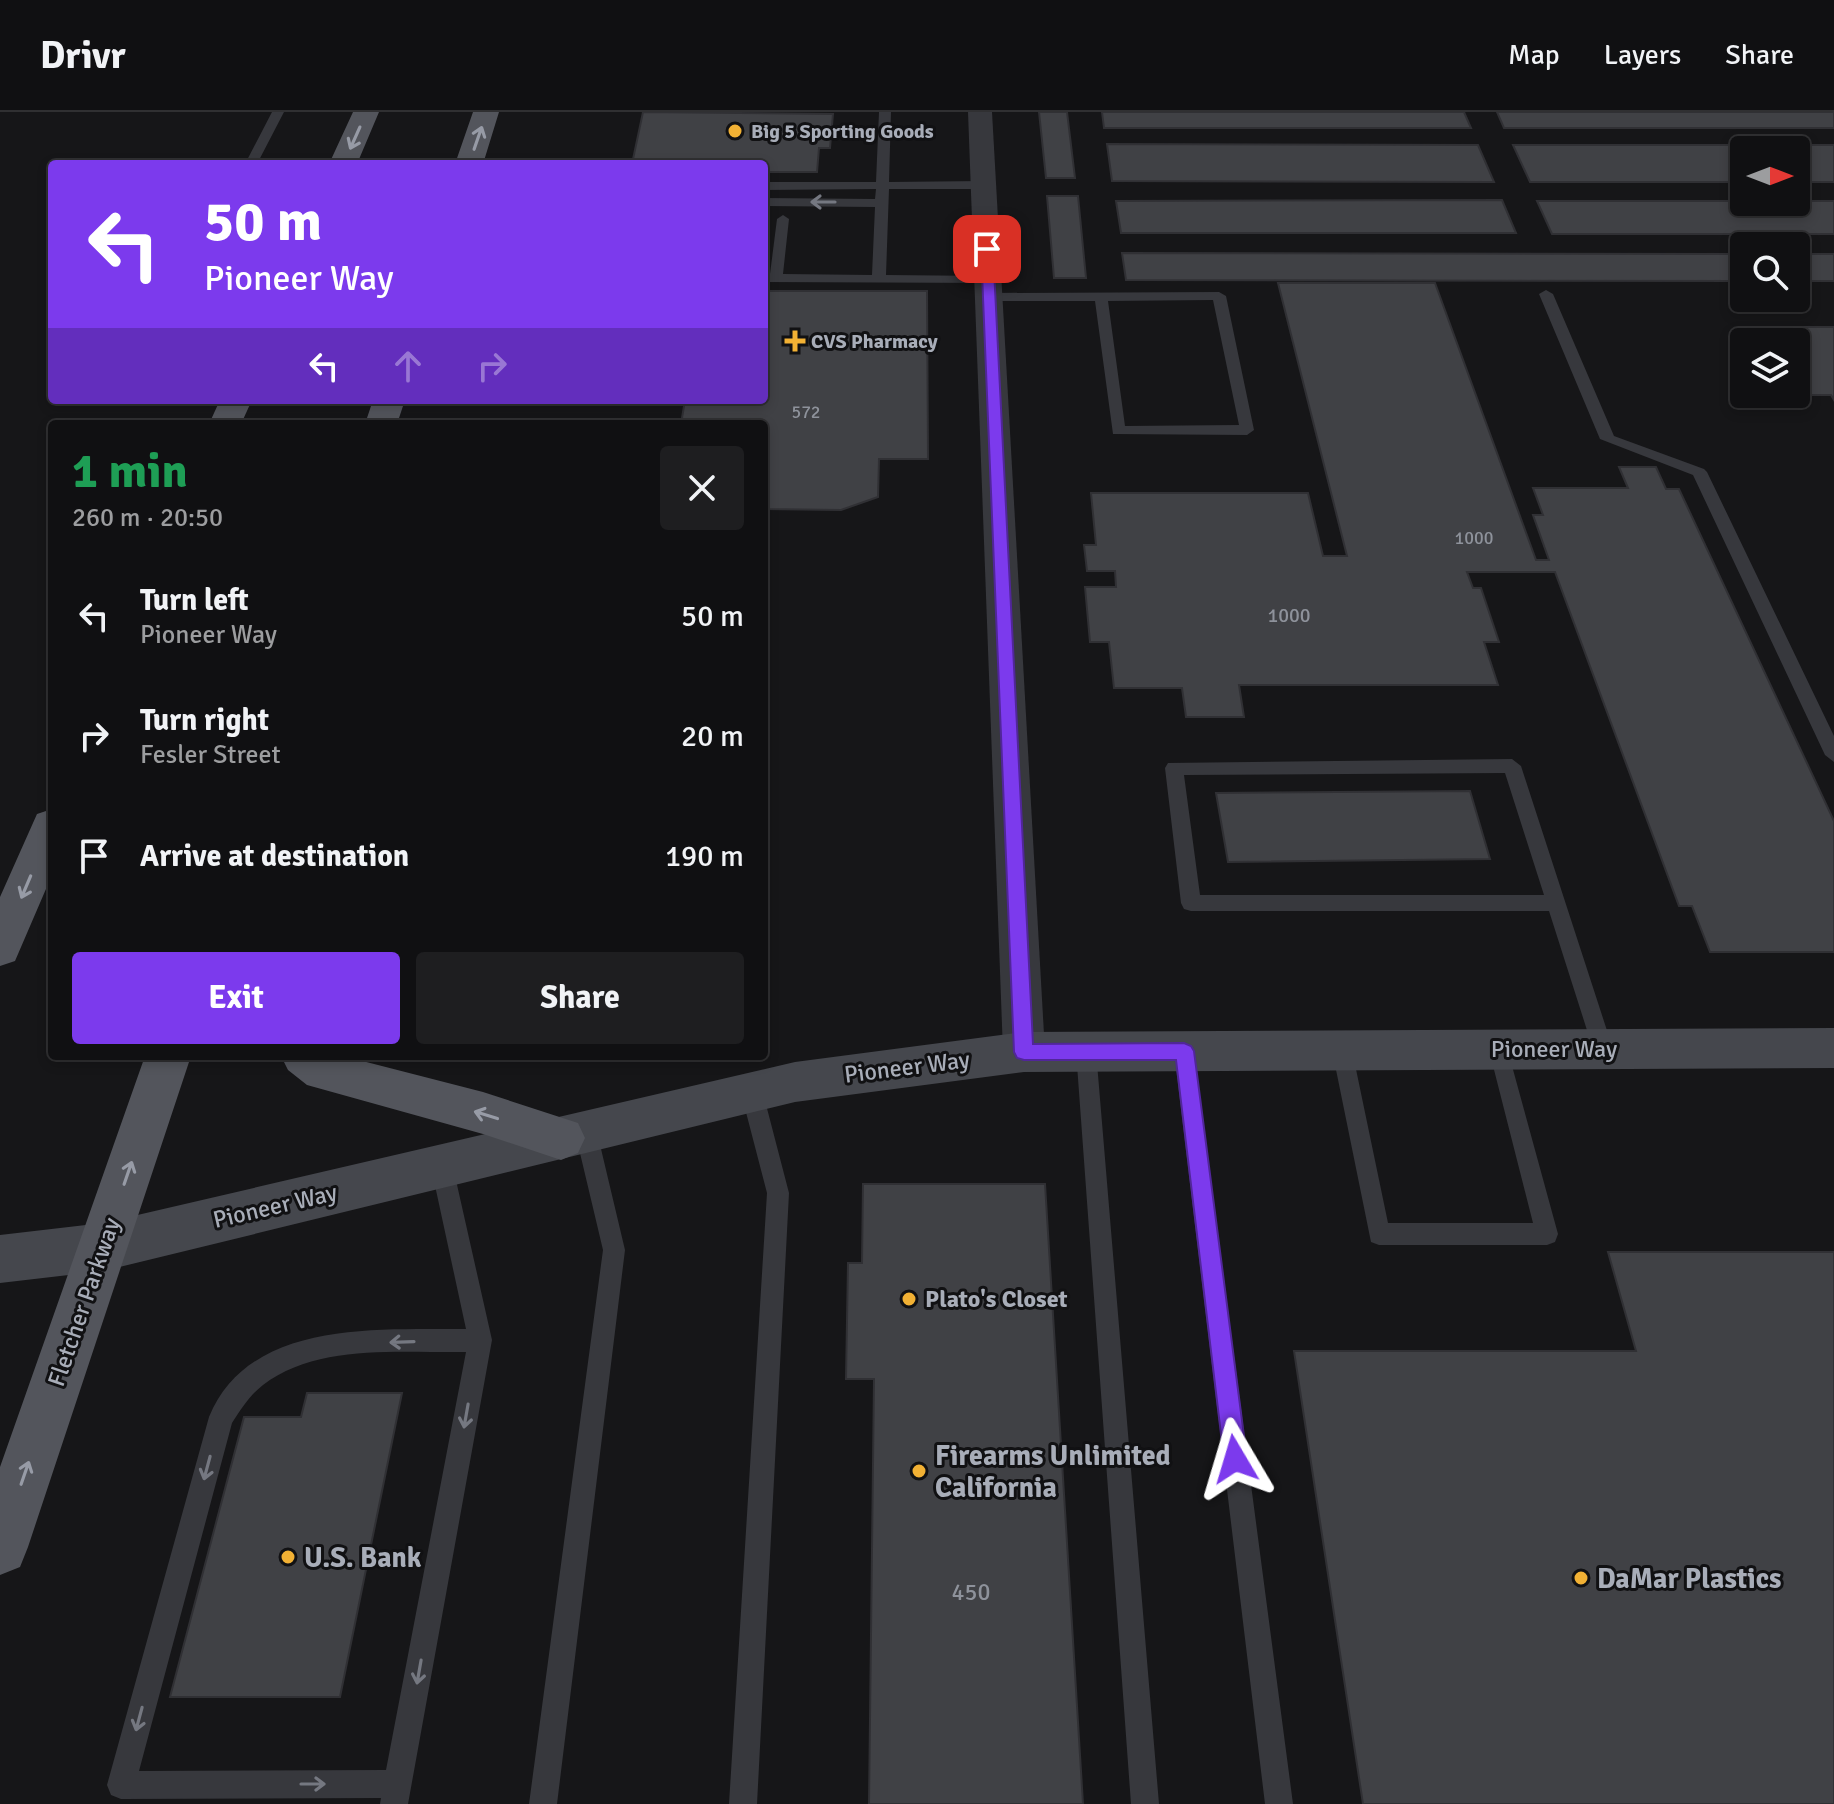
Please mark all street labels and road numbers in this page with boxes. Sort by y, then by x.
street label: Pioneer Way [1491,1034,1617,1064]
street label: Pioneer Way [842,1044,972,1090]
street label: Pioneer Way [210,1177,340,1235]
street label: Fletcher Parkway [41,1214,127,1390]

